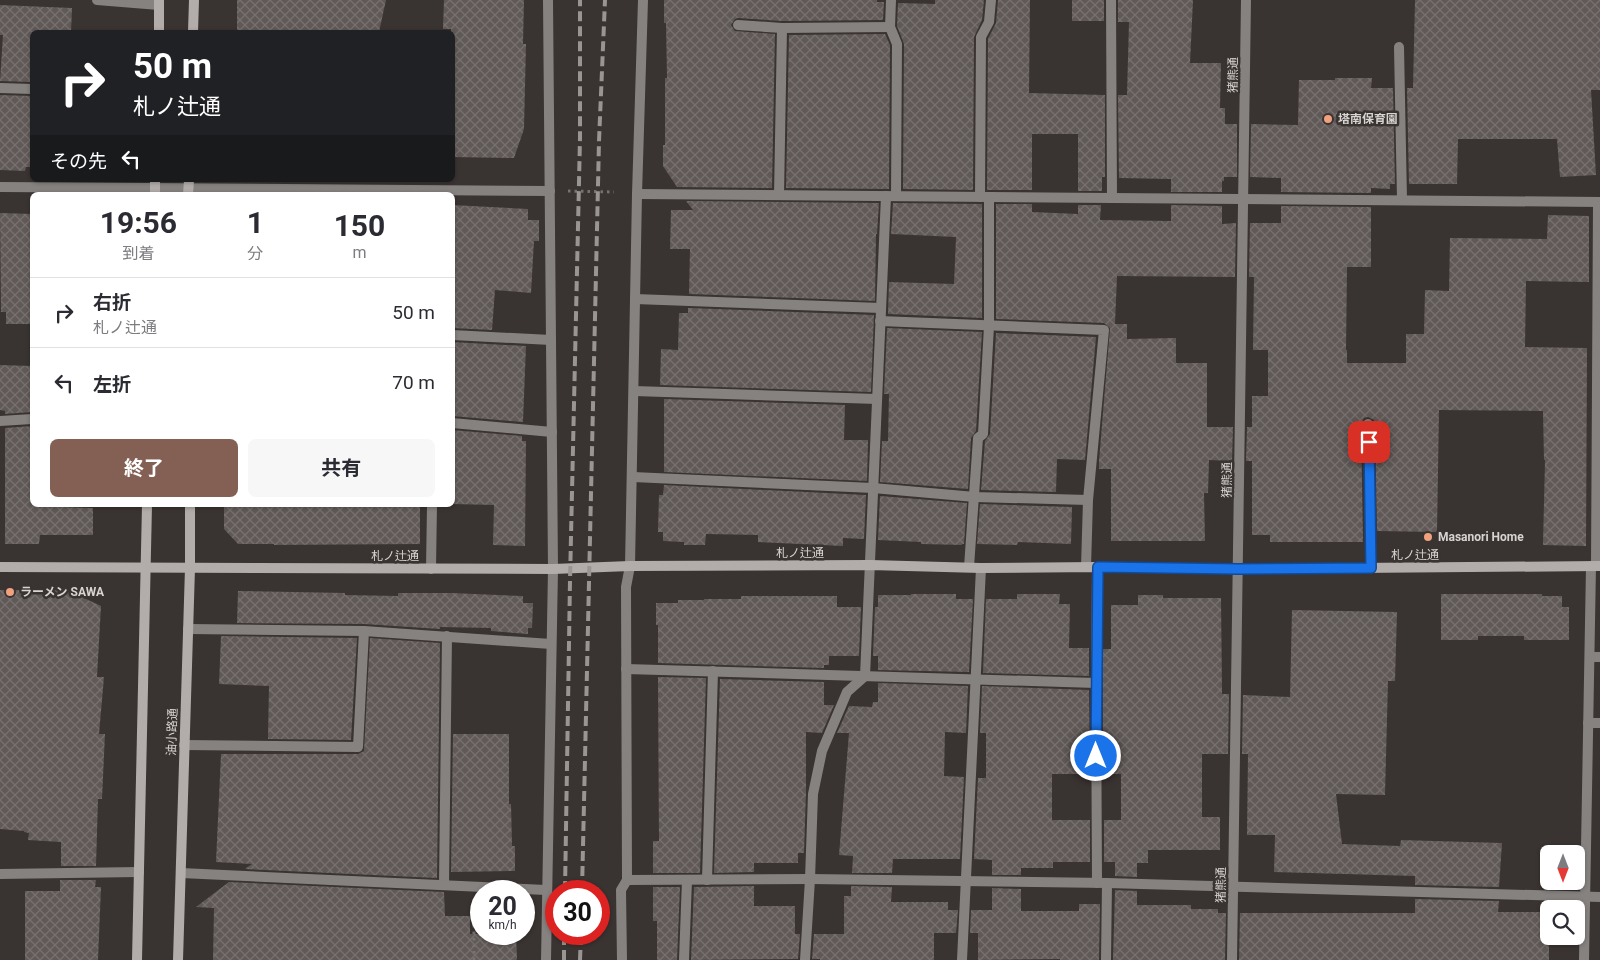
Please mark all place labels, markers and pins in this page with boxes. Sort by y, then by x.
place label: 塔南保育園 [1338,112,1398,126]
marker: 塔南保育園 [1322,113,1334,125]
pin [1348,421,1390,463]
place label: Masanori Home [1438,530,1524,544]
marker: Masanori Home [1422,531,1434,543]
place label: ラーメン SAWA [20,585,105,599]
marker: ラーメン SAWA [4,586,16,598]

